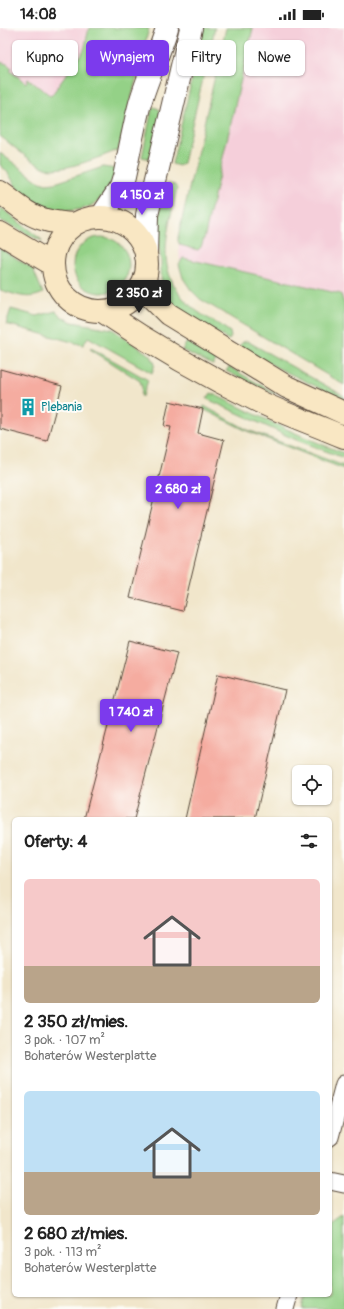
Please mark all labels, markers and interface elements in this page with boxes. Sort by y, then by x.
text: 14:08 [20,5,56,24]
chip: Kupno [12,40,78,76]
chip: Wynajem [86,40,169,76]
chip: Filtry [177,40,236,76]
chip: Nowe [244,40,305,76]
pin: 4 150 zł [101,182,183,216]
text: 4 150 zł [120,187,164,203]
pin: 2 350 zł [98,280,180,314]
text: 2 350 zł [116,285,162,301]
building icon: Plebania [18,397,38,417]
place label: Plebania [41,400,82,415]
pin: 2 680 zł [137,476,219,510]
text: 2 680 zł [155,481,201,497]
pin: 1 740 zł [90,699,172,733]
text: 1 740 zł [109,704,153,720]
map controls [292,765,332,805]
button: locate [292,765,332,805]
icon: filters [298,830,320,852]
text: Oferty: 4 [24,831,87,852]
icon: home [136,905,208,977]
text: 2 350 zł/mies. [24,1011,128,1032]
text: 3 pok. · 107 m² [24,1032,105,1048]
text: Bohaterów Westerplatte [24,1048,156,1064]
icon: home [136,1117,208,1189]
text: 2 680 zł/mies. [24,1223,128,1244]
text: 3 pok. · 113 m² [24,1244,102,1260]
text: Bohaterów Westerplatte [24,1260,156,1276]

